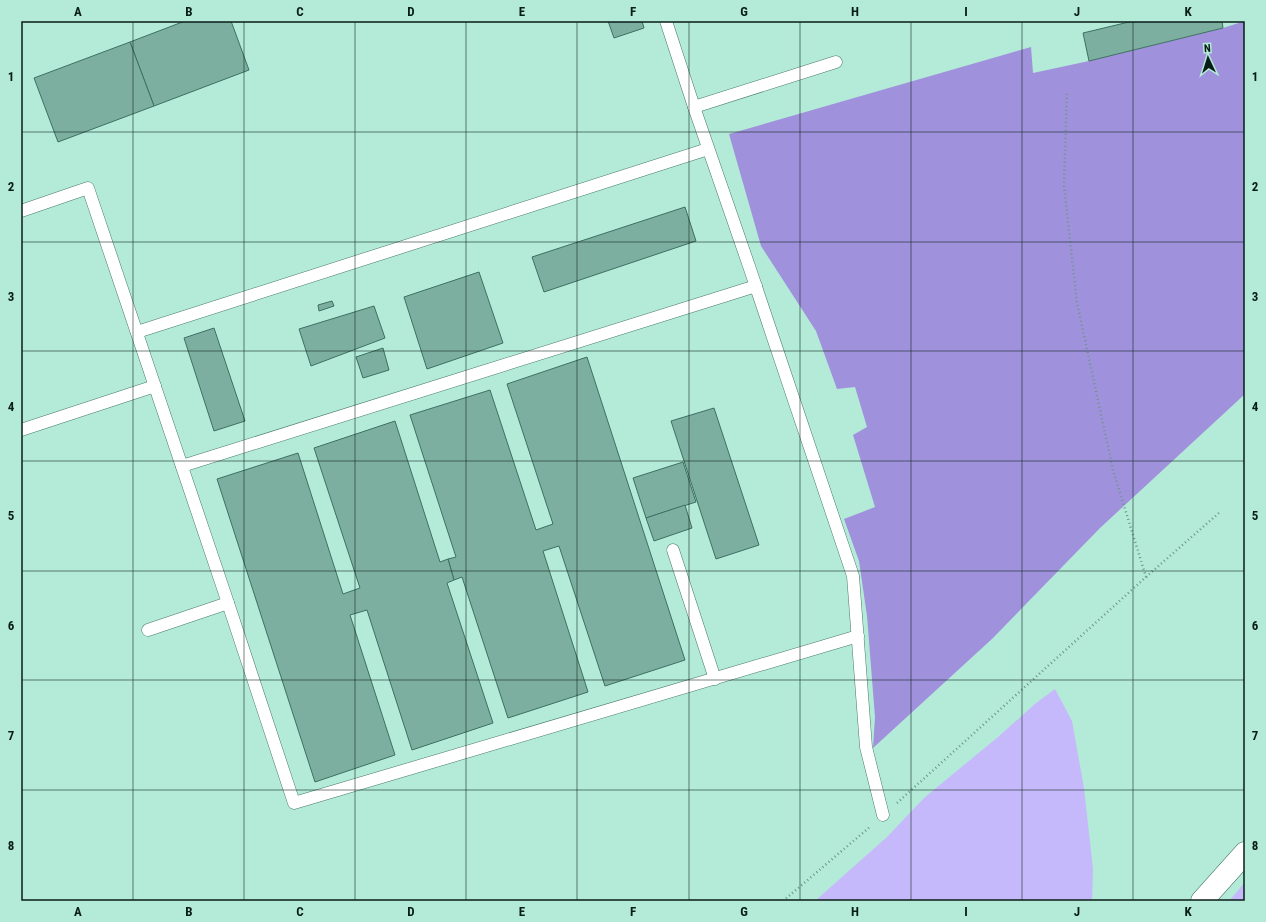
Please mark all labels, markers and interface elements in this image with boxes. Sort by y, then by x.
text: A [74,4,82,19]
text: B [185,4,193,19]
text: C [296,4,304,19]
text: D [407,4,415,19]
text: E [519,4,526,19]
text: F [630,4,636,19]
text: G [740,4,748,19]
text: H [851,4,859,19]
text: I [964,4,968,19]
text: J [1074,4,1080,19]
text: K [1184,4,1192,19]
north arrow [1188,38,1228,78]
text: N [1204,42,1211,55]
text: 1 [8,69,14,84]
text: 1 [1252,69,1258,84]
text: 2 [8,179,15,194]
text: 2 [1252,179,1259,194]
text: 3 [8,289,14,304]
text: 3 [1252,289,1258,304]
text: 4 [8,399,15,414]
text: 4 [1252,399,1259,414]
text: 5 [8,508,15,523]
text: 5 [1252,508,1259,523]
text: 6 [8,618,15,633]
text: 6 [1252,618,1259,633]
text: 7 [8,728,15,743]
text: 7 [1252,728,1259,743]
text: 8 [8,838,14,853]
text: 8 [1252,838,1258,853]
text: A [74,904,82,919]
text: B [185,904,193,919]
text: C [296,904,304,919]
text: D [407,904,415,919]
text: E [519,904,526,919]
text: F [630,904,636,919]
text: G [740,904,748,919]
text: H [851,904,859,919]
text: I [964,904,968,919]
text: J [1074,904,1080,919]
text: K [1184,904,1192,919]

